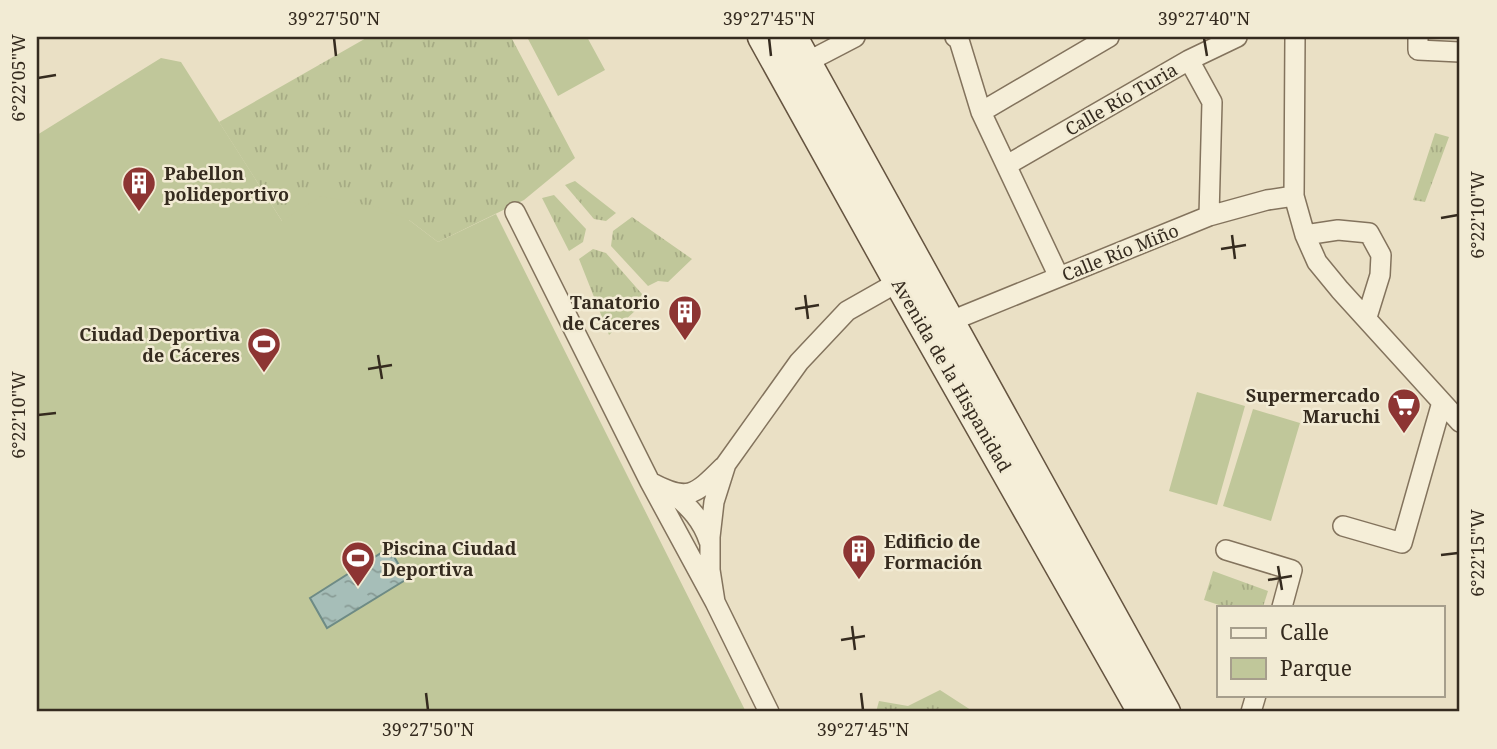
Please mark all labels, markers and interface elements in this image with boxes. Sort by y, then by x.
text: 39°27'50"N [288,6,381,30]
text: 39°27'45"N [723,6,816,30]
text: 39°27'40"N [1158,6,1251,30]
text: 6°22'05"W [6,34,30,122]
street label: Calle Río Turia [1060,57,1182,141]
place label: Pabellon polideportivo [164,161,289,206]
building icon: Pabellon polideportivo [120,164,158,213]
text: 6°22'10"W [1465,171,1489,259]
street label: Calle Río Miño [1058,218,1182,286]
street label: Avenida de la Hispanidad [887,274,1017,476]
place label: Tanatorio de Cáceres [562,290,660,335]
building icon: Tanatorio de Cáceres [666,293,704,342]
place label: Ciudad Deportiva de Cáceres [79,322,240,367]
sports icon: Ciudad Deportiva de Cáceres [245,325,283,374]
text: 6°22'10"W [6,371,30,459]
place label: Supermercado Maruchi [1246,383,1381,428]
supermarket icon: Supermercado Maruchi [1385,386,1423,435]
text: 6°22'15"W [1465,509,1489,597]
place label: Edificio de Formación [884,529,982,574]
building icon: Edificio de Formación [840,532,878,581]
place label: Piscina Ciudad Deportiva [382,536,517,581]
sports icon: Piscina Ciudad Deportiva [339,539,377,588]
legend [1217,606,1444,696]
text: Calle [1280,618,1329,646]
text: Parque [1280,654,1352,682]
text: 39°27'50"N [382,717,475,741]
text: 39°27'45"N [817,717,910,741]

